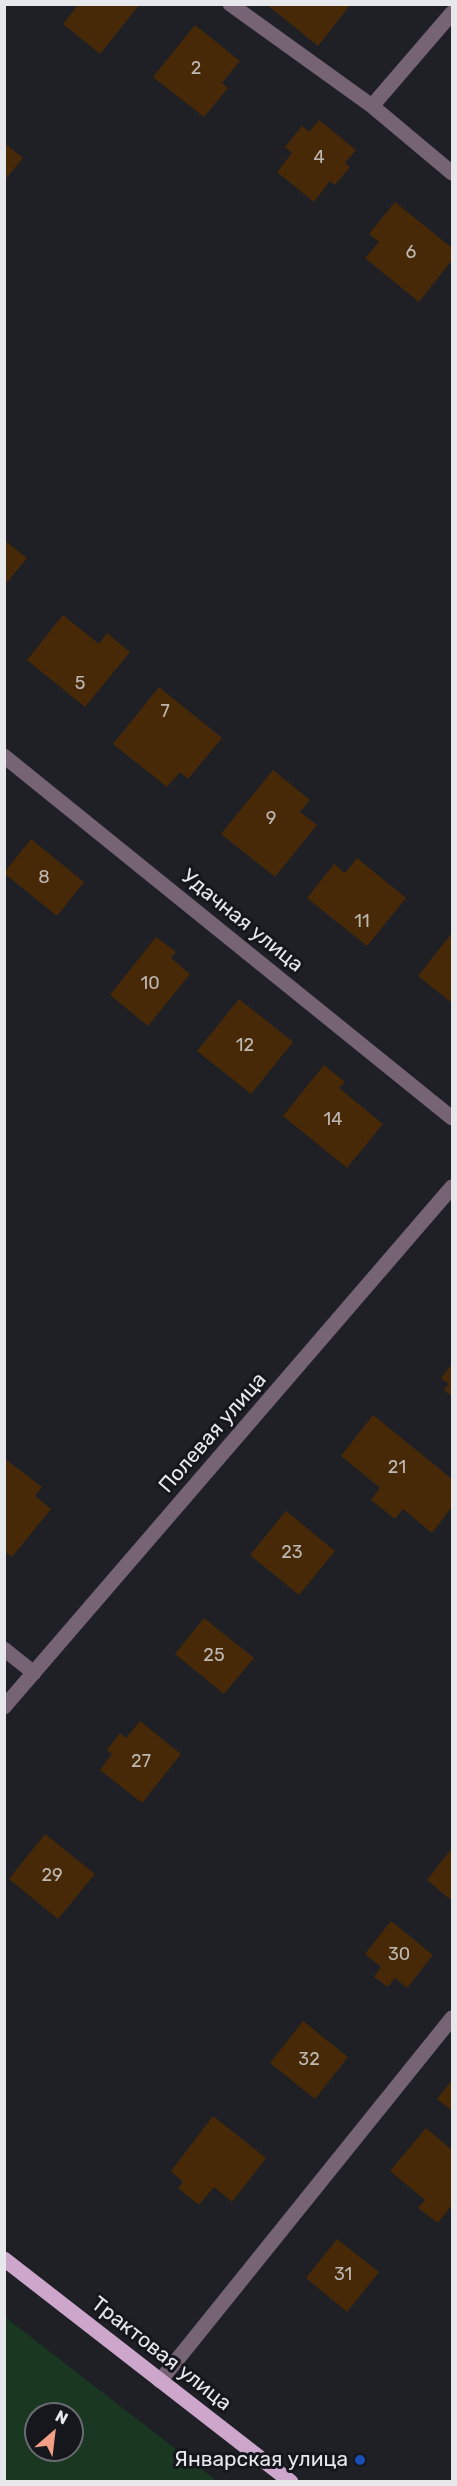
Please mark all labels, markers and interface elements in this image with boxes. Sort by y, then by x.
house number: 2 [191,58,201,80]
house number: 4 [313,147,325,169]
house number: 6 [406,242,416,264]
house number: 5 [75,673,85,695]
house number: 7 [160,701,170,723]
house number: 9 [266,808,276,830]
street label: Удачная улица [176,864,308,978]
house number: 8 [38,867,50,889]
house number: 11 [354,911,370,933]
house number: 10 [140,973,160,995]
house number: 12 [236,1035,254,1057]
house number: 14 [324,1109,342,1131]
street label: Полевая улица [154,1368,272,1498]
house number: 21 [388,1457,406,1479]
house number: 23 [281,1542,303,1564]
house number: 25 [203,1645,225,1667]
house number: 27 [131,1751,151,1773]
house number: 29 [41,1865,63,1887]
house number: 30 [388,1944,410,1966]
house number: 32 [298,2049,320,2071]
house number: 31 [334,2264,352,2286]
street label: Трактовая улица [86,2292,236,2416]
north arrow [24,2402,84,2462]
text: N [52,2406,71,2429]
place label: Январская улица [174,2447,348,2473]
marker: Январская улица [353,2453,367,2467]

